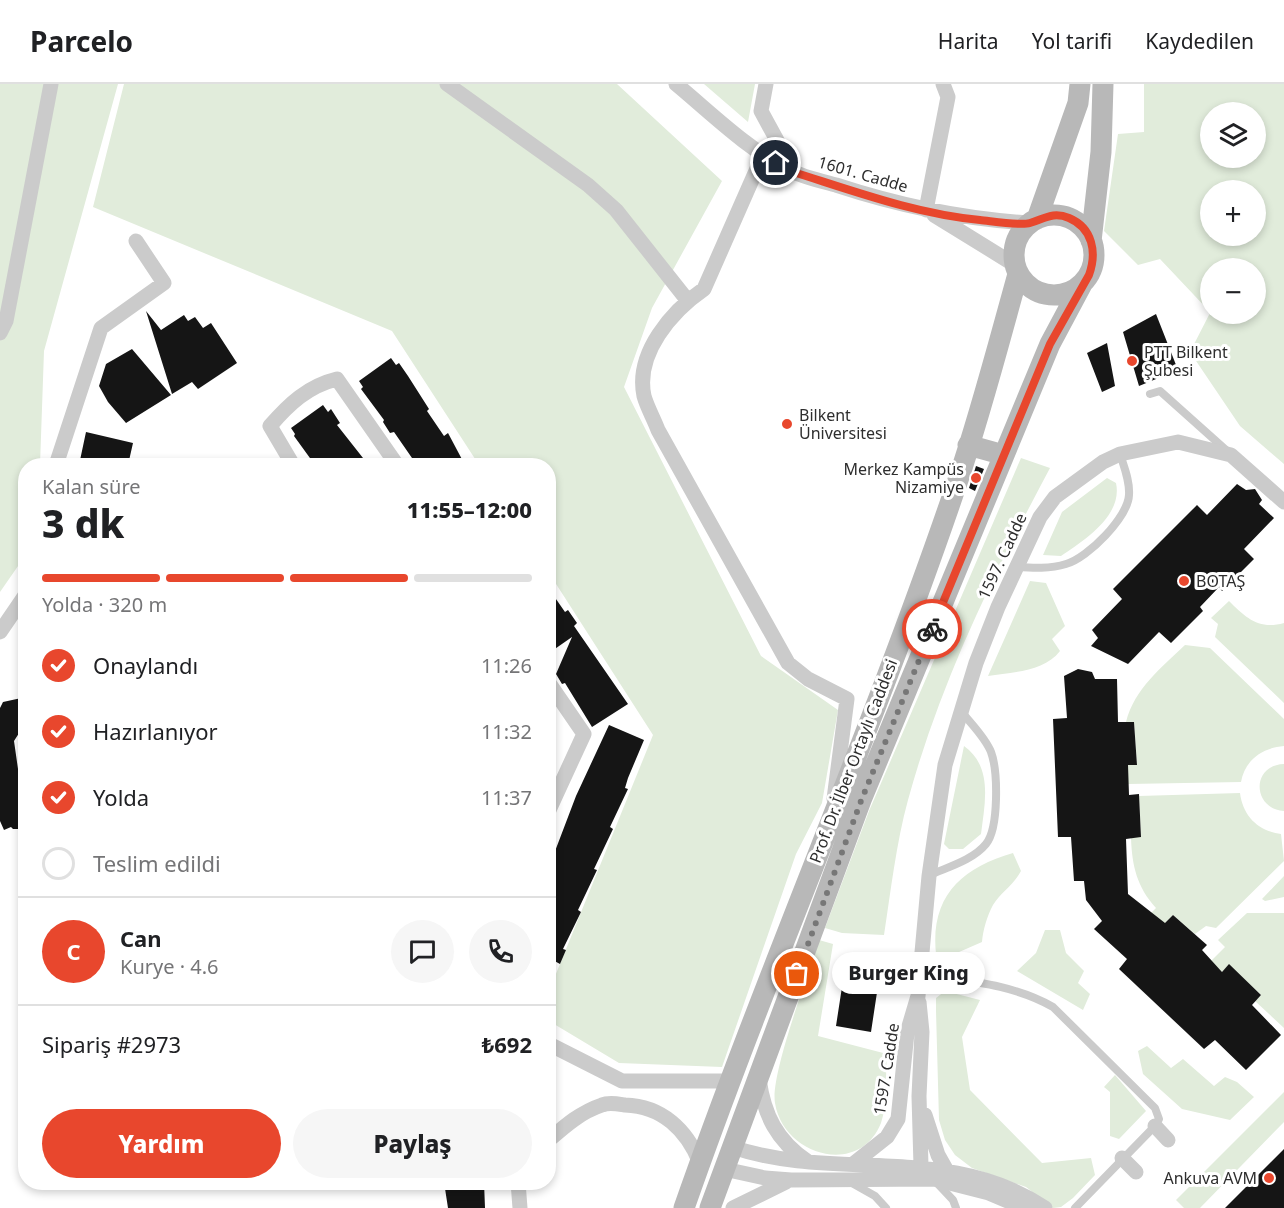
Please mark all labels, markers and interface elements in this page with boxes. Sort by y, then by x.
text: Parcelo [30,22,133,60]
text: Harita [938,27,999,55]
text: Yol tarifi [1032,27,1112,55]
text: Kaydedilen [1145,27,1254,55]
map controls [1200,102,1266,324]
button: layers [1200,102,1266,168]
pin [750,137,801,188]
icon: home [759,146,792,179]
street label: 1601. Cadde [815,151,911,197]
button: + [1200,180,1266,246]
button: − [1200,258,1266,324]
place label: PTT Bilkent Şubesi [1144,341,1228,381]
marker: PTT Bilkent Şubesi [1125,354,1139,368]
place label: Bilkent Üniversitesi [799,404,887,444]
marker: Bilkent Üniversitesi [780,417,794,431]
place label: Merkez Kampüs Nizamiye [844,458,964,498]
marker: Merkez Kampüs Nizamiye [969,471,983,485]
text: Kalan süre [42,473,141,500]
text: 11:55–12:00 [407,494,532,524]
text: 3 dk [42,496,124,549]
street label: 1597. Cadde [972,509,1032,603]
place label: BOTAŞ [1196,570,1245,592]
marker: BOTAŞ [1177,574,1191,588]
text: Yolda · 320 m [42,591,167,618]
courier [902,599,962,659]
icon: bike [916,613,949,646]
icon: check [42,649,75,682]
text: Onaylandı [93,650,198,680]
text: 11:26 [481,652,532,679]
street label: Prof. Dr. İlber Ortaylı Caddesi [804,656,902,866]
icon: check [42,715,75,748]
text: Hazırlanıyor [93,716,218,746]
text: 11:32 [481,718,532,745]
icon: check [42,781,75,814]
text: Yolda [93,782,149,812]
text: 11:37 [481,784,532,811]
text: Teslim edildi [93,848,221,878]
button: chat [391,920,454,983]
button: phone [469,920,532,983]
text: Can [120,923,162,953]
text: C [66,936,81,966]
pin [771,948,822,999]
text: Kurye · 4.6 [120,953,218,980]
callout: Burger King [833,953,986,995]
icon: bag [780,957,813,990]
text: Burger King [848,959,969,986]
street label: 1597. Cadde [868,1021,904,1117]
text: Sipariş #2973 [42,1029,181,1059]
text: ₺692 [482,1029,532,1059]
button: Yardım [42,1109,281,1178]
button: Paylaş [293,1109,532,1178]
place label: Ankuva AVM [1163,1167,1257,1189]
marker: Ankuva AVM [1262,1171,1276,1185]

